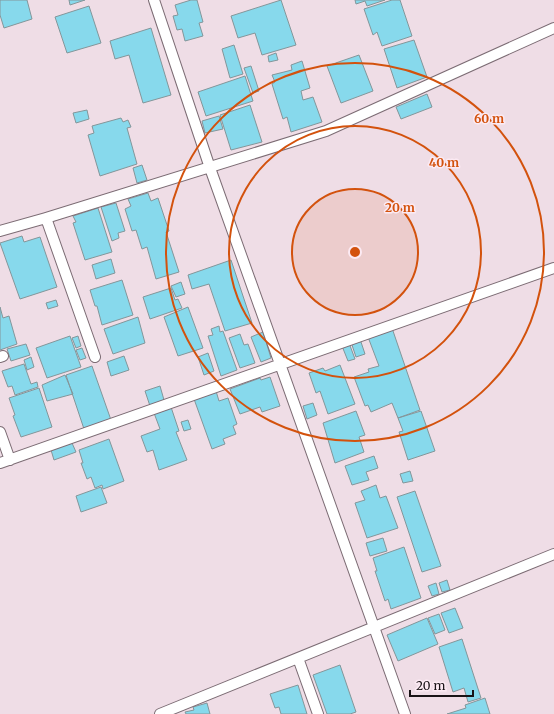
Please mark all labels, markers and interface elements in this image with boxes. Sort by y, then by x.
text: 60 m [474,111,504,126]
text: 40 m [429,155,459,170]
text: 20 m [385,200,415,215]
centre of rings [348,245,362,259]
scale bar [410,672,473,698]
text: 20 m [416,678,445,693]

